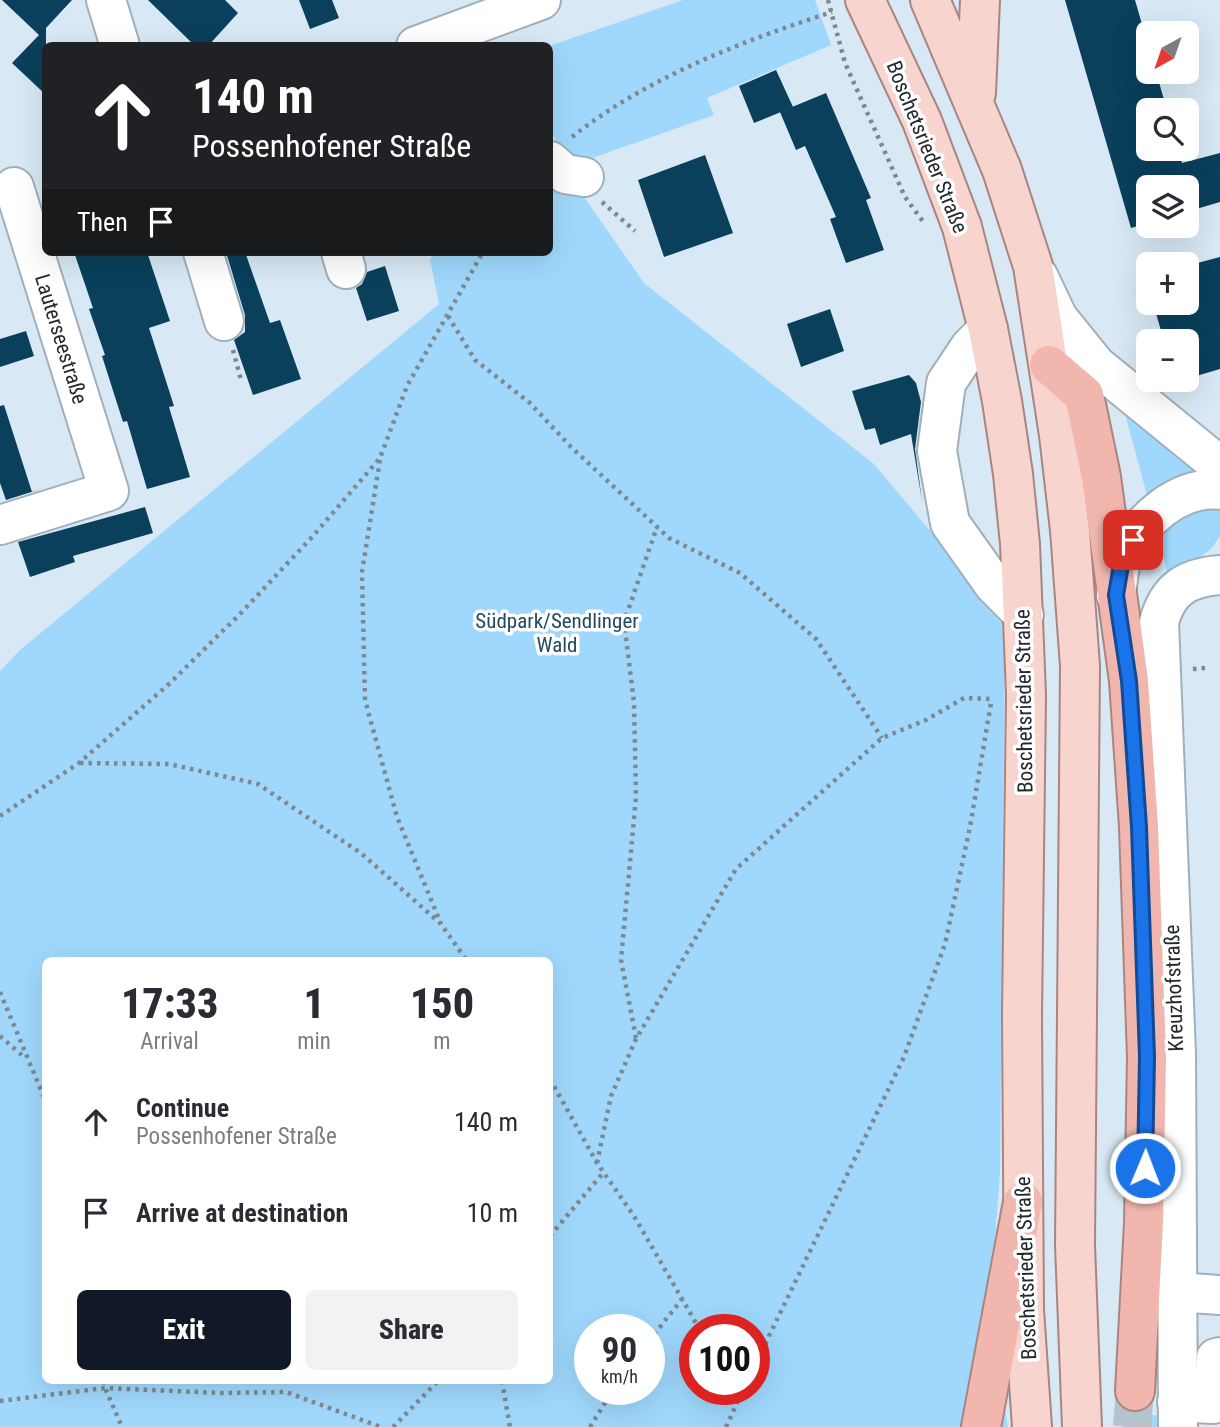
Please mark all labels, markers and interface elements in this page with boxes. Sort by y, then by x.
north arrow [1136,21,1199,84]
map controls [1136,21,1199,392]
street label: Boschetsrieder Straße [881,57,973,237]
text: 140 m [192,68,314,125]
icon: ahead [77,70,168,161]
button: search [1136,98,1199,161]
text: Possenhofener Straße [192,127,471,165]
button: layers [1136,175,1199,238]
icon: arrive [142,203,180,241]
text: Then [77,207,128,237]
button: + [1136,252,1199,315]
street label: Lauterseestraße [30,271,92,407]
button: − [1136,329,1199,392]
pin [1103,510,1163,570]
icon: arrive [1114,521,1152,559]
park label: Südpark/Sendlinger Wald [475,609,639,657]
street label: Boschetsrieder Straße [1010,609,1038,793]
street label: Kreuzhofstraße [1160,924,1188,1052]
text: 17:33 [121,979,218,1028]
text: 1 [303,979,325,1028]
text: 150 [410,979,474,1028]
text: Arrival [140,1028,199,1055]
text: min [297,1028,331,1055]
text: m [433,1028,451,1055]
text: Continue [136,1093,229,1123]
icon: ahead [77,1103,115,1141]
text: 140 m [454,1107,518,1137]
text: Possenhofener Straße [136,1123,337,1150]
position arrow [1108,1131,1182,1205]
street label: Boschetsrieder Straße [1011,1176,1041,1360]
icon: arrive [77,1194,115,1232]
text: Arrive at destination [136,1198,348,1228]
text: 10 m [467,1198,518,1228]
button: Exit [77,1290,291,1370]
button: Share [305,1290,518,1370]
speed limit sign: 100 [679,1314,770,1405]
text: 90 [602,1330,637,1371]
text: km/h [601,1366,638,1387]

